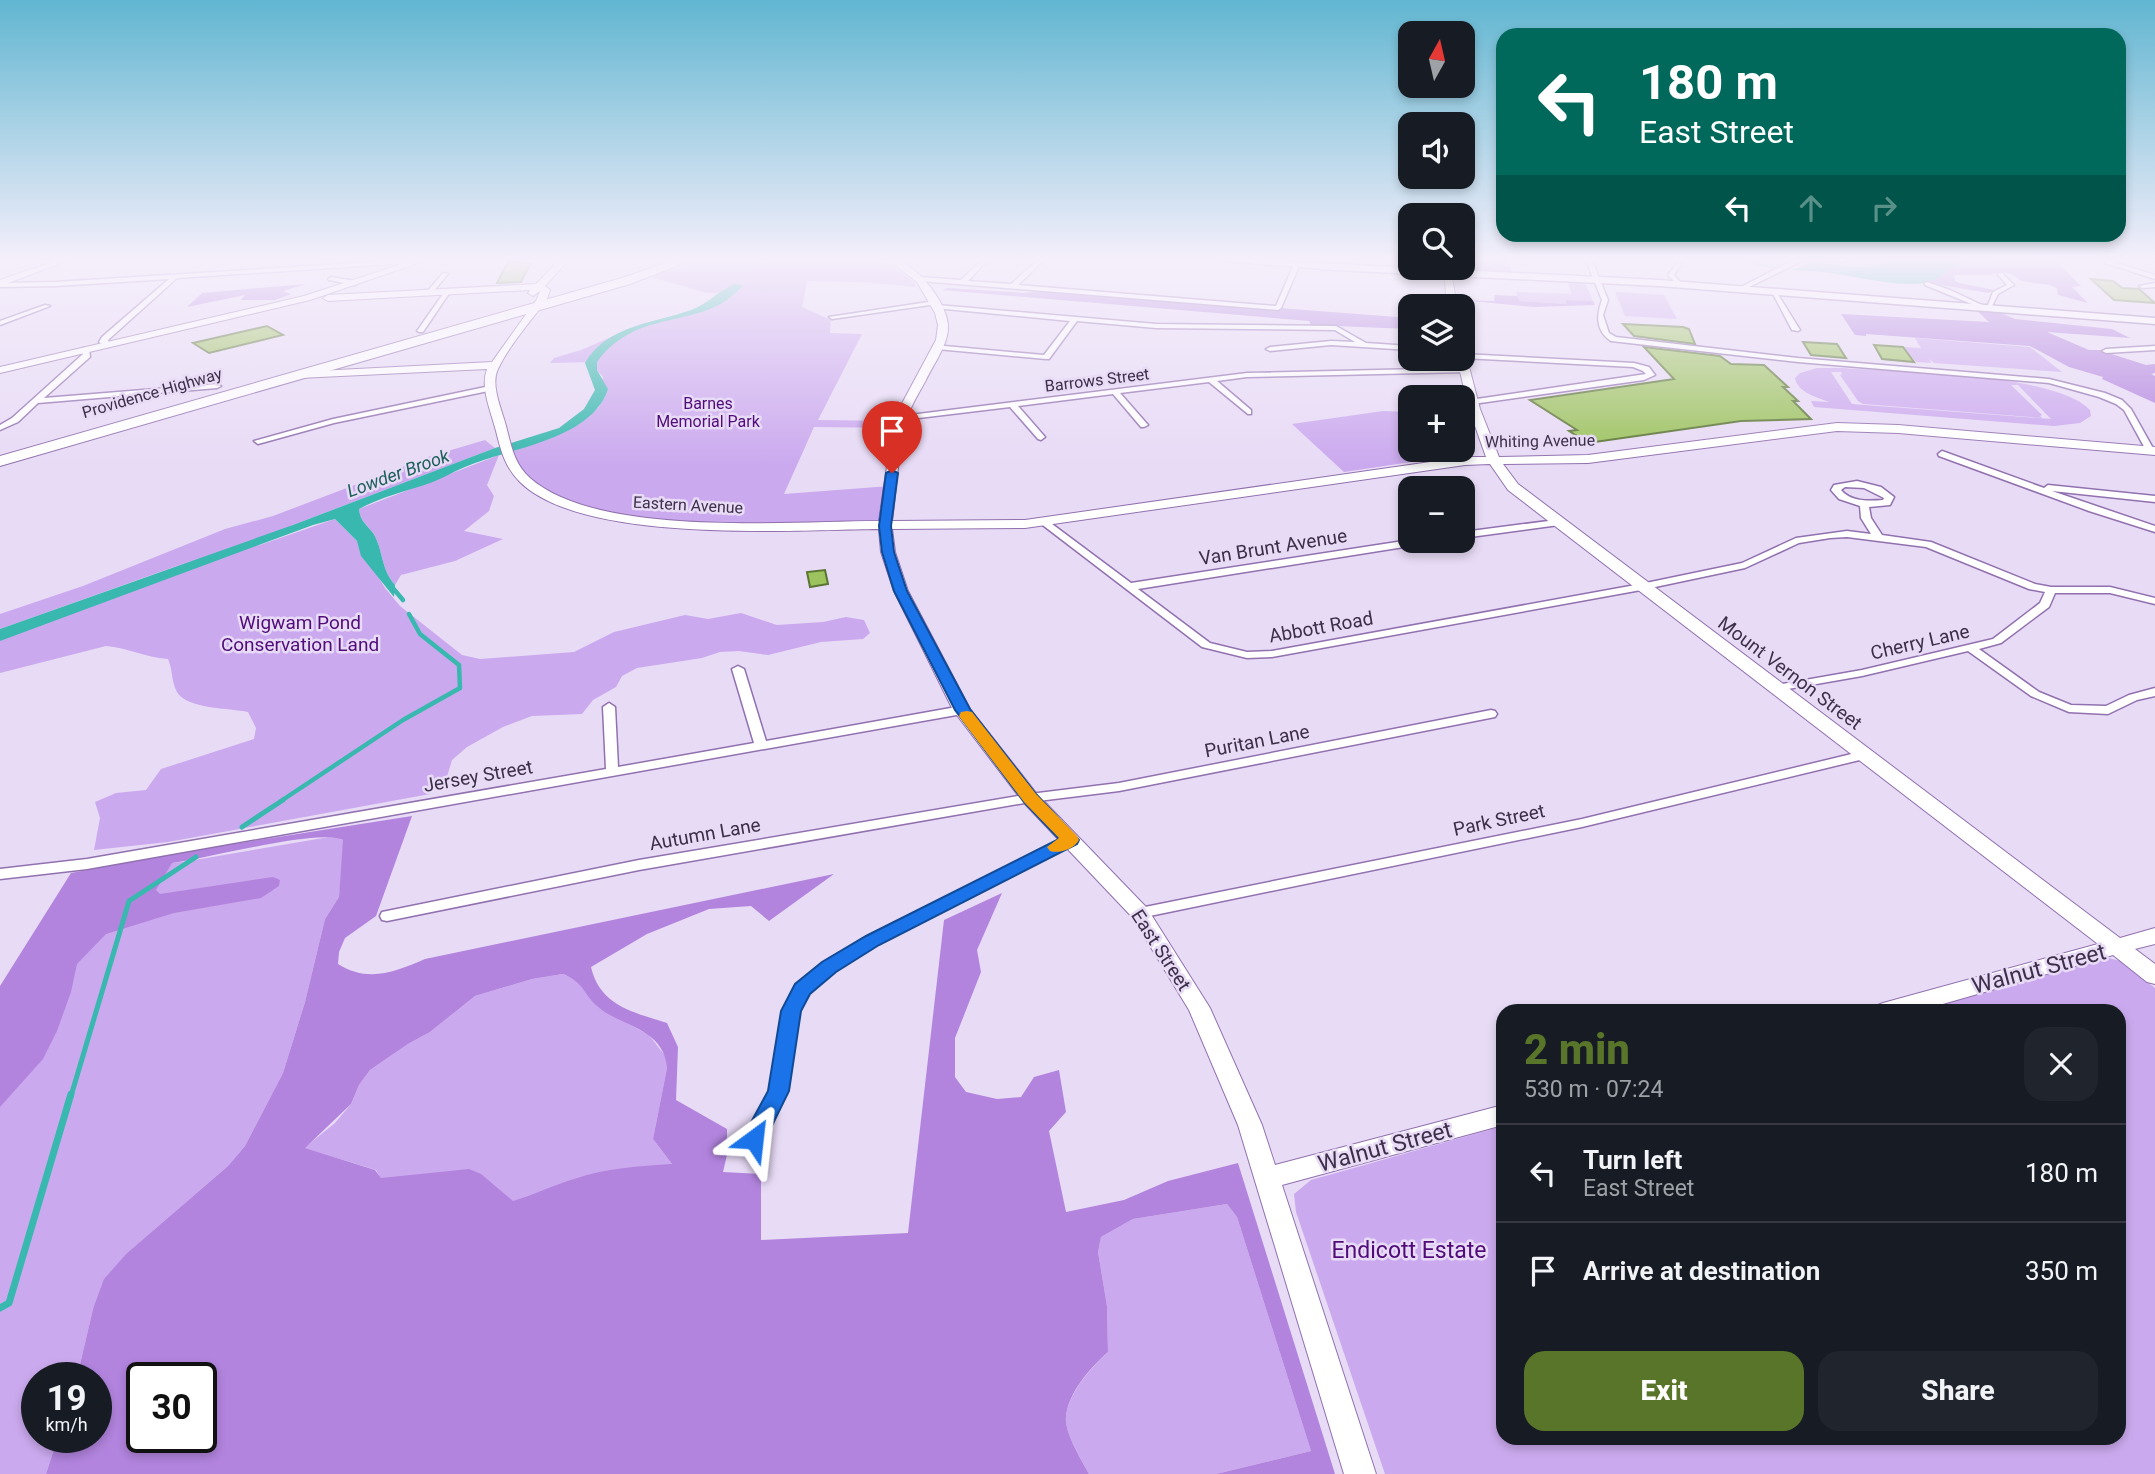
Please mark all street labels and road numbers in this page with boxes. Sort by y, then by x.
street label: Providence Highway [80,364,224,422]
street label: Barrows Street [1044,364,1150,396]
street label: Whiting Avenue [1485,431,1595,451]
street label: Eastern Avenue [632,493,744,517]
street label: Van Brunt Avenue [1197,524,1349,570]
street label: Abbott Road [1267,607,1375,647]
street label: Mount Vernon Street [1714,611,1866,735]
street label: Cherry Lane [1868,619,1972,665]
street label: Puritan Lane [1203,720,1311,762]
street label: Jersey Street [422,755,534,797]
street label: Park Street [1451,799,1547,841]
street label: Autumn Lane [648,813,762,855]
street label: East Street [1126,905,1196,995]
street label: Walnut Street [1969,938,2109,1000]
street label: Walnut Street [1315,1116,1455,1178]

